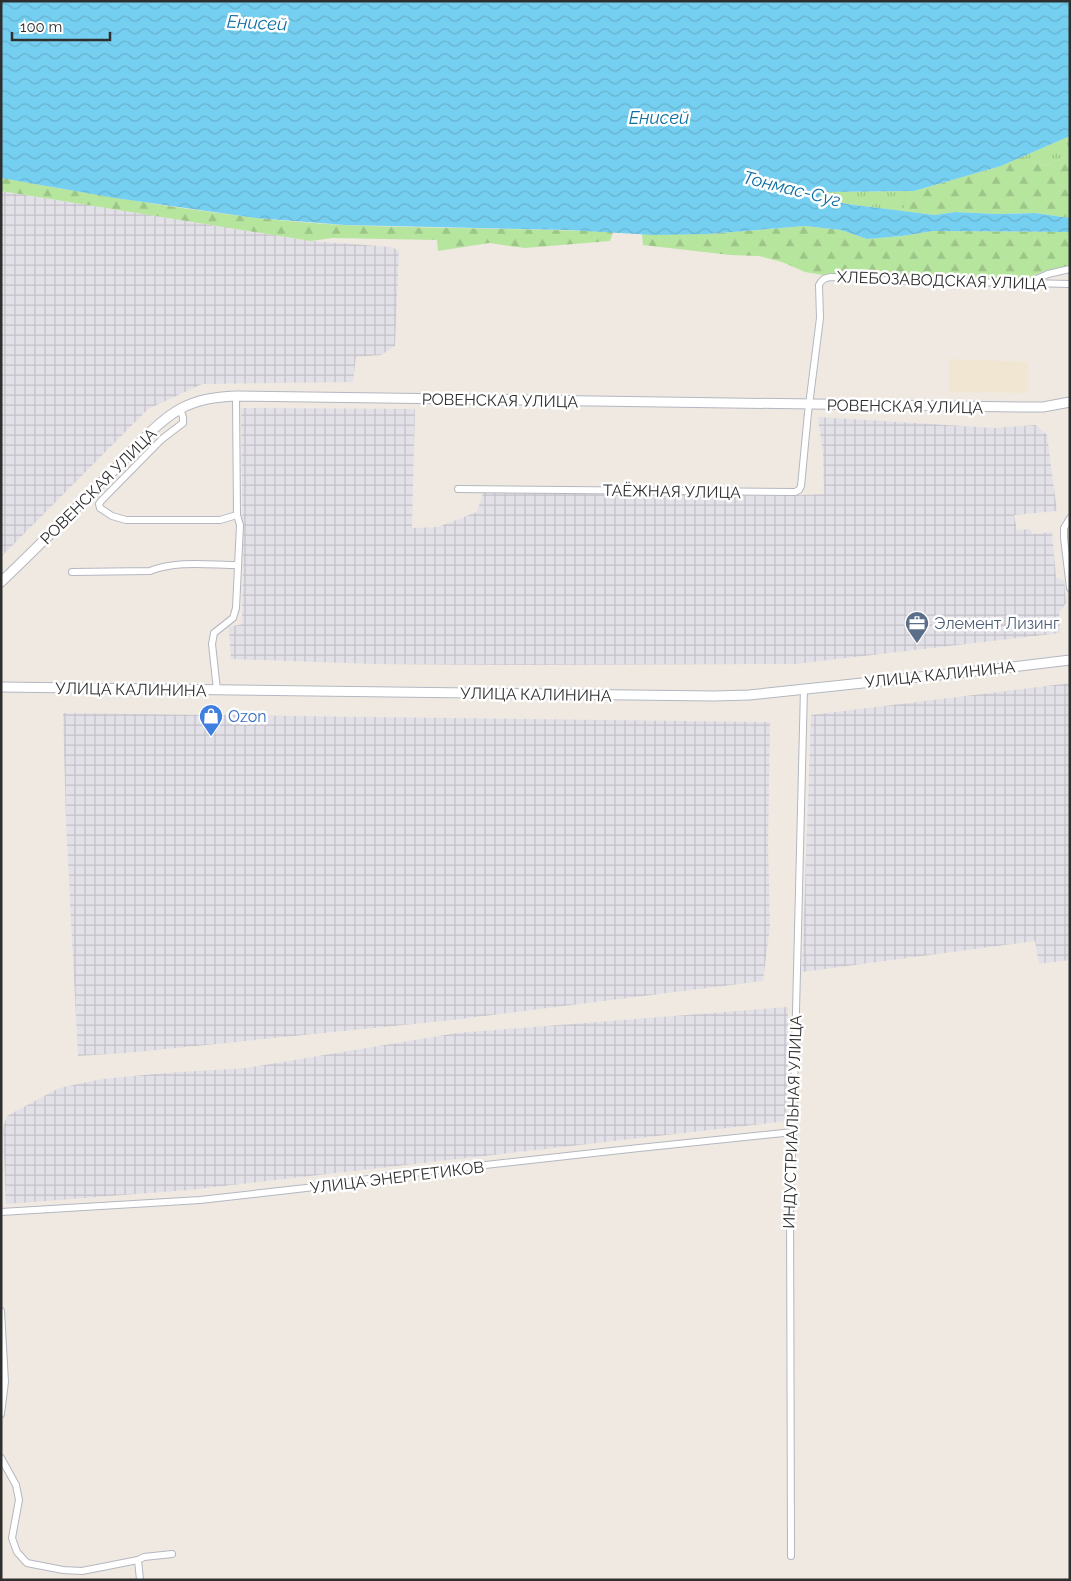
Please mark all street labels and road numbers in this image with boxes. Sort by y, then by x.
street label: ХЛЕБОЗАВОДСКАЯ УЛИЦА [837,267,1048,294]
street label: РОВЕНСКАЯ УЛИЦА [422,390,579,411]
street label: РОВЕНСКАЯ УЛИЦА [827,396,984,417]
street label: РОВЕНСКАЯ УЛИЦА [36,424,161,548]
street label: ТАЁЖНАЯ УЛИЦА [603,480,741,502]
street label: УЛИЦА КАЛИНИНА [864,657,1016,692]
street label: УЛИЦА КАЛИНИНА [55,679,207,700]
street label: УЛИЦА КАЛИНИНА [460,684,612,705]
street label: ИНДУСТРИАЛЬНАЯ УЛИЦА [779,1015,806,1229]
street label: УЛИЦА ЭНЕРГЕТИКОВ [309,1157,485,1198]

